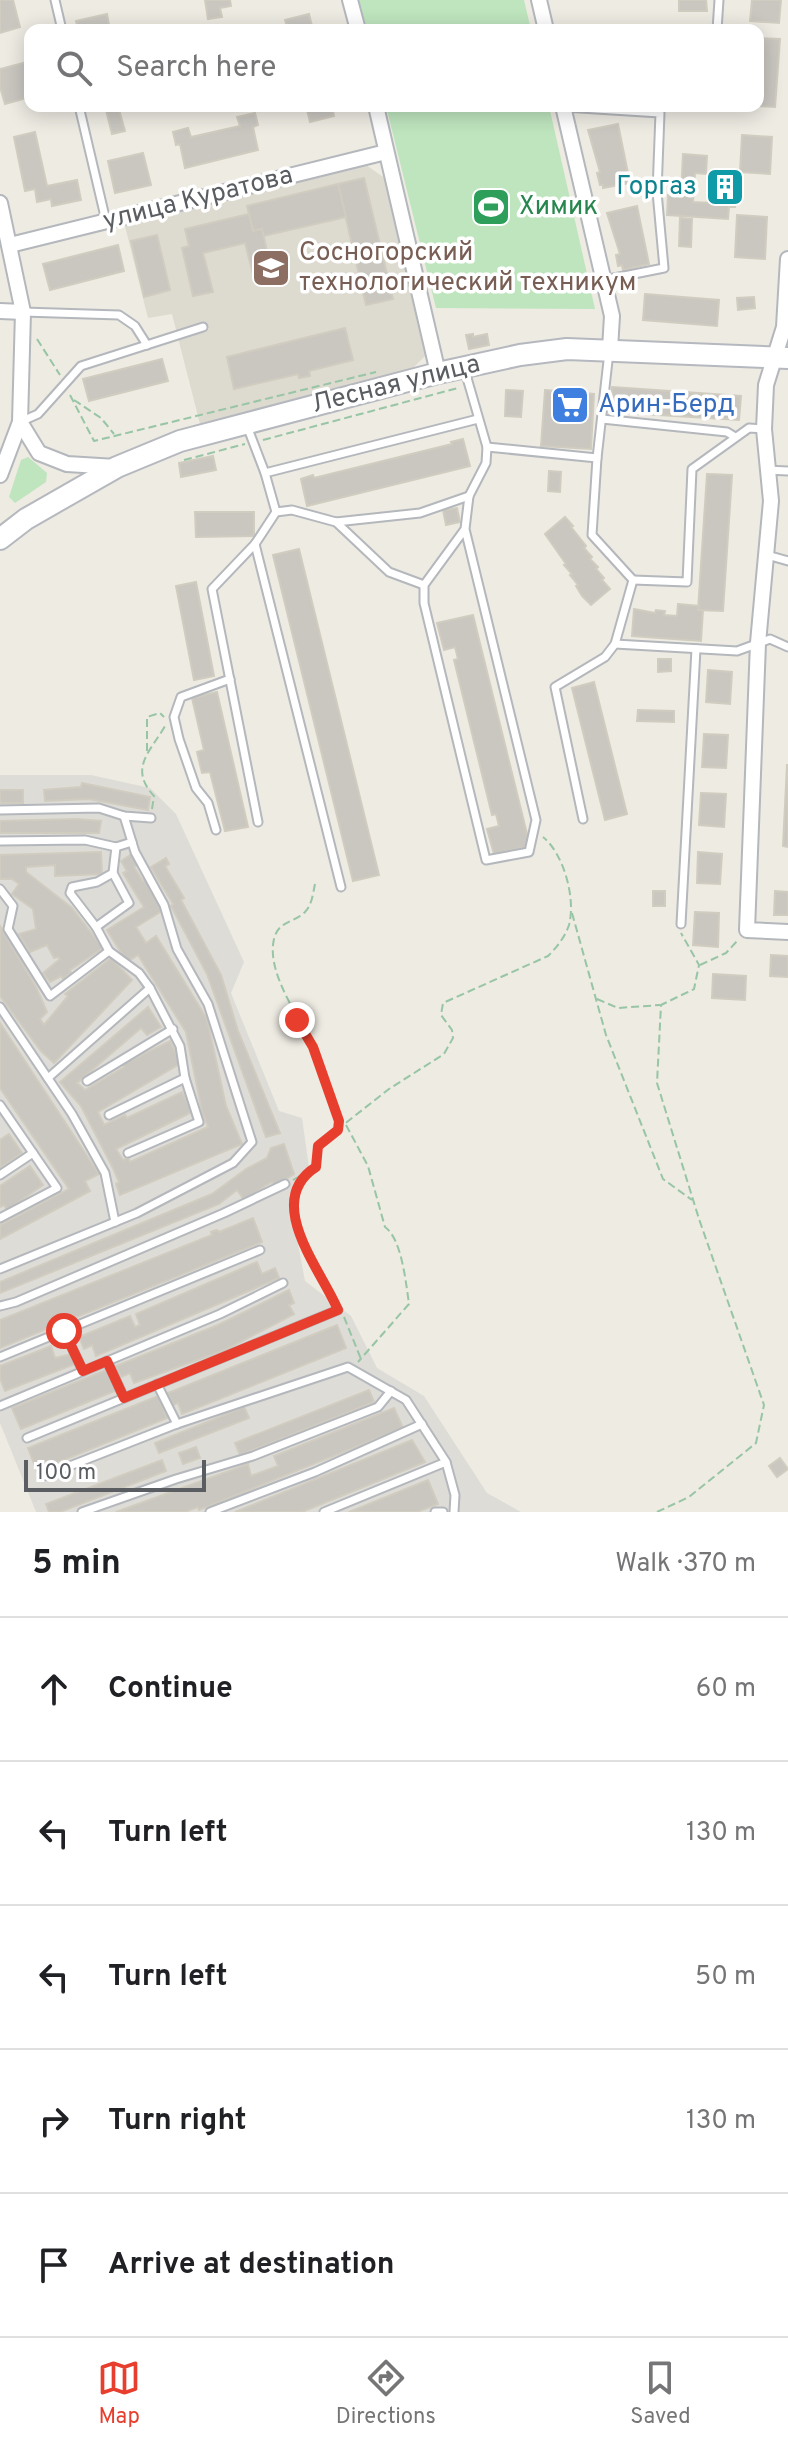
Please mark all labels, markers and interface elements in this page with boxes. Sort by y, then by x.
search box [24,24,764,112]
icon: search [52,46,96,90]
text: Search here [116,50,276,87]
street label: улица Куратова [100,159,296,239]
building icon: Горгаз [704,166,746,208]
place label: Горгаз [616,171,697,204]
sports icon: Химик [470,186,512,228]
place label: Химик [519,191,598,224]
place label: Сосногорский технологический техникум [299,237,636,300]
school or university icon: Сосногорский технологический техникум [250,247,292,289]
street label: Лесная улица [308,348,484,422]
supermarket icon: Арин-Берд [549,384,591,426]
place label: Арин-Берд [598,389,735,422]
route end [279,1002,315,1038]
route start [46,1313,82,1349]
scale bar [24,1456,206,1492]
text: 100 m [36,1460,96,1487]
text: 5 min [32,1543,121,1586]
text: Walk · 370 m [615,1548,756,1581]
icon: ahead [32,1667,76,1711]
text: Continue [108,1671,233,1708]
text: 60 m [696,1673,756,1706]
icon: left [32,1811,76,1855]
text: Turn left [108,1815,228,1852]
text: 130 m [686,1817,756,1850]
icon: left [32,1955,76,1999]
text: Turn left [108,1959,228,1996]
text: 50 m [695,1961,756,1994]
icon: right [32,2099,76,2143]
text: Turn right [108,2103,246,2140]
text: 130 m [686,2105,756,2138]
icon: arrive [32,2243,76,2287]
text: Arrive at destination [108,2247,394,2284]
tab: Map [97,2356,141,2431]
tab: Directions [336,2356,436,2431]
tab: Saved [630,2356,691,2431]

